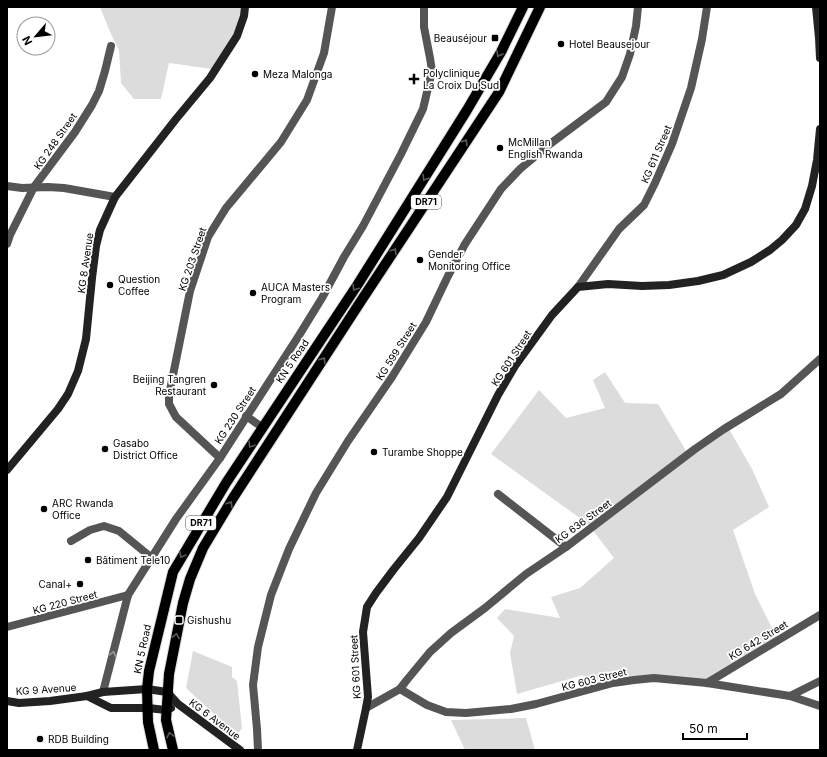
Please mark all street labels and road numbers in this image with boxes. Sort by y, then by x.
street label: KG 248 Street [31,110,79,172]
street label: KG 611 Street [638,122,674,185]
road number: DR71 [411,195,441,209]
street label: KG 203 Street [176,225,209,292]
street label: KG 8 Avenue [75,232,95,294]
street label: KG 599 Street [373,319,419,382]
street label: KG 601 Street [488,327,534,388]
street label: KN 5 Road [273,337,311,385]
street label: KG 230 Street [212,383,258,446]
street label: KG 636 Street [553,496,614,545]
road number: DR71 [186,516,216,530]
street label: KG 220 Street [31,587,99,616]
street label: KG 642 Street [726,617,790,662]
street label: KN 5 Road [131,623,153,675]
street label: KG 601 Street [347,634,363,699]
street label: KG 603 Street [560,665,628,693]
street label: KG 9 Avenue [15,681,77,697]
street label: KG 6 Avenue [187,696,243,742]

